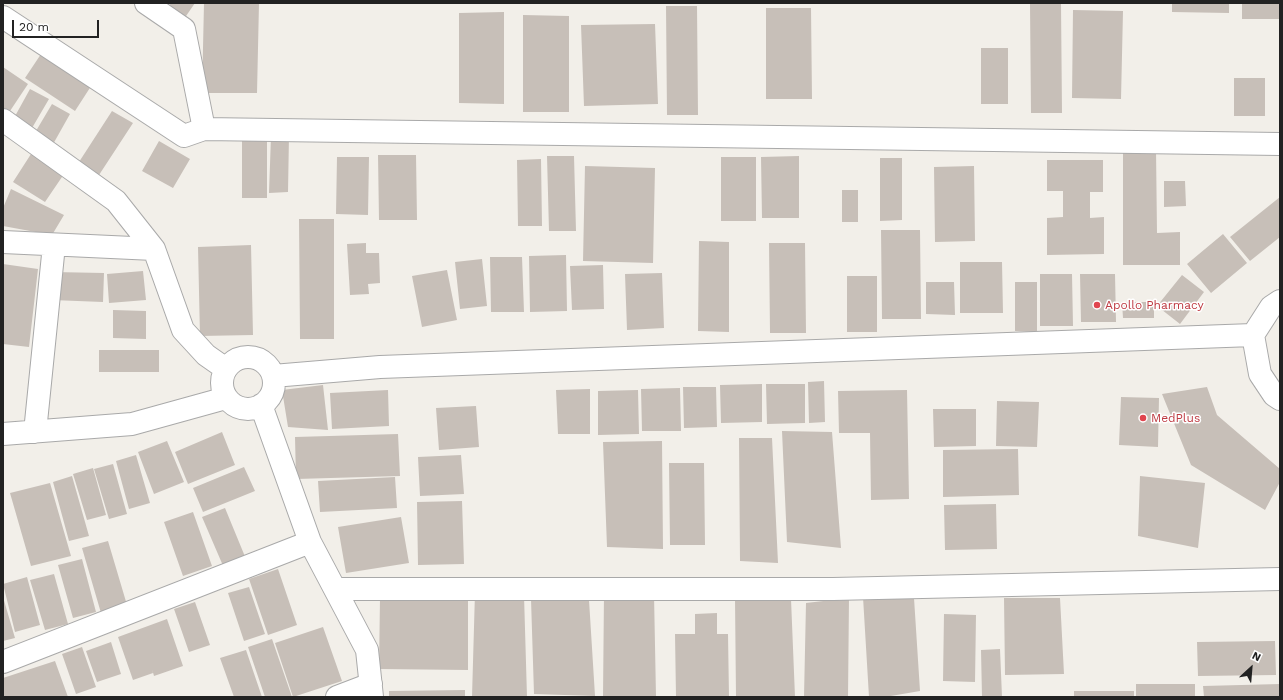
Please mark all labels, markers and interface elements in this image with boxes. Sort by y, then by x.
scale bar [14,12,101,38]
text: 20 m [19,20,49,34]
place label: Apollo Pharmacy [1105,298,1204,312]
marker: Apollo Pharmacy [1092,300,1102,310]
place label: MedPlus [1151,411,1200,425]
marker: MedPlus [1138,413,1148,423]
north arrow [1231,648,1271,688]
text: N [1250,649,1263,664]

